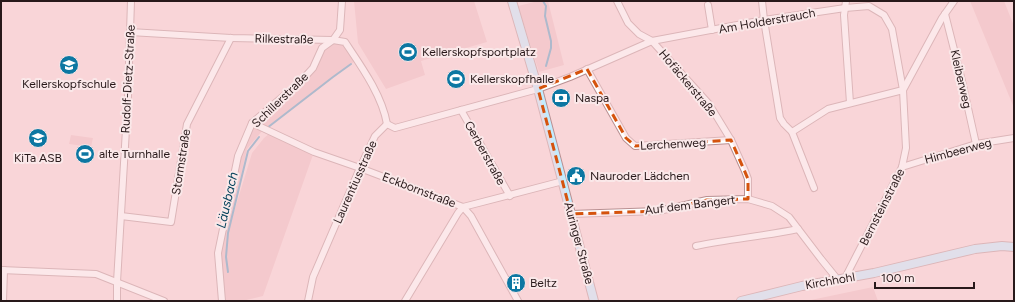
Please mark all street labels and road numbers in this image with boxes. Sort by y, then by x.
street label: Am Holderstrauch [718,6,817,36]
street label: Rudolf-Dietz-Straße [118,24,138,134]
street label: Rilkestraße [254,31,314,47]
street label: Hofäckerstraße [656,47,720,120]
street label: Kleiberweg [947,48,975,110]
street label: Schillerstraße [249,69,311,130]
street label: Gerberstraße [462,119,509,188]
street label: Stormstraße [169,128,193,196]
street label: Lerchenweg [640,135,706,153]
street label: Himbeerweg [923,135,993,167]
street label: Laurentiusstraße [330,138,380,226]
street label: Bernsteinstraße [857,166,908,248]
street label: Eckbornstraße [380,170,458,211]
street label: Auf dem Bangert [644,192,737,218]
street label: Auringer Straße [561,200,597,286]
street label: Kirchhohl [804,270,856,292]

